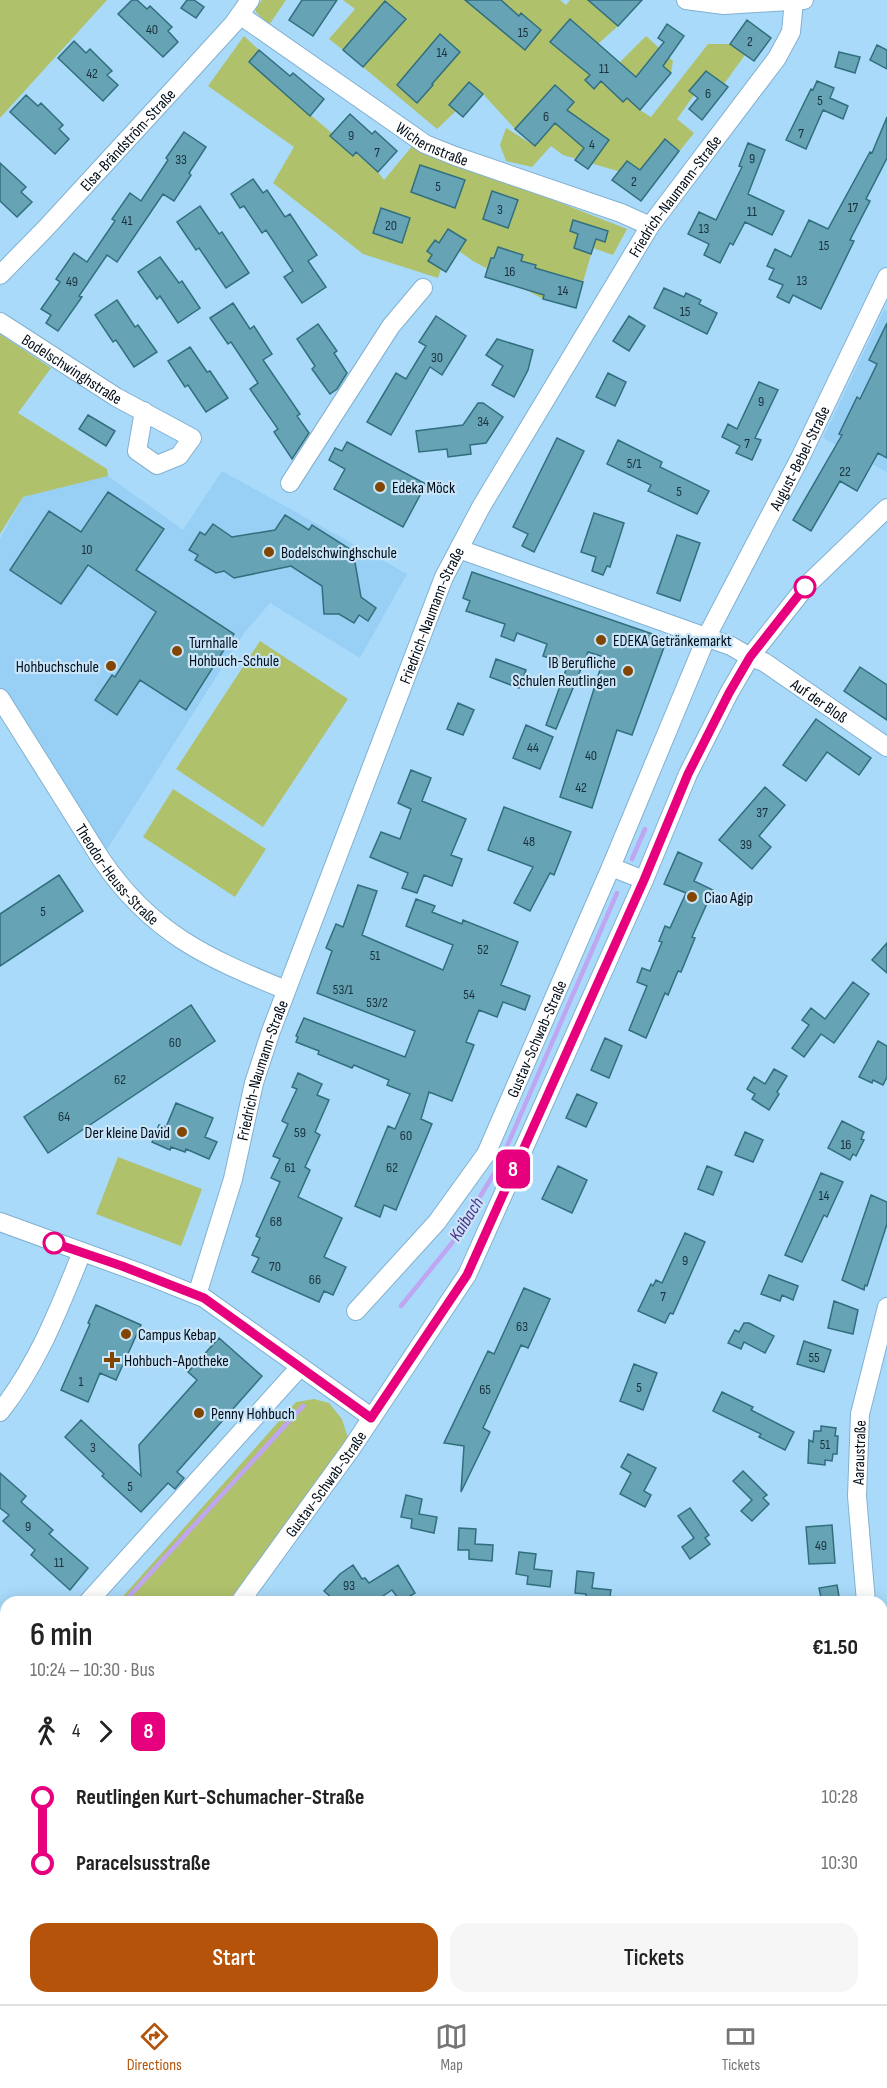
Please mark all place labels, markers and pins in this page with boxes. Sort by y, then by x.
place label: Edeka Möck [392,479,455,498]
marker: Edeka Möck [373,480,387,494]
place label: Bodelschwinghschule [281,544,397,563]
marker: Bodelschwinghschule [262,545,276,559]
unlabelled marker [794,576,816,598]
place label: EDEKA Getränkemarkt [613,632,732,651]
marker: EDEKA Getränkemarkt [594,633,608,647]
place label: Turnhalle Hohbuch-Schule [189,634,279,671]
marker: Turnhalle Hohbuch-Schule [170,644,184,658]
place label: IB Berufliche Schulen Reutlingen [512,654,616,691]
place label: Hohbuchschule [16,658,99,677]
marker: Hohbuchschule [104,659,118,673]
marker: IB Berufliche Schulen Reutlingen [621,664,635,678]
place label: Ciao Agip [704,889,753,908]
marker: Ciao Agip [685,890,699,904]
place label: Der kleine David [85,1124,170,1143]
marker: Der kleine David [175,1125,189,1139]
unlabelled marker [43,1232,65,1254]
place label: Campus Kebap [138,1326,216,1345]
marker: Campus Kebap [119,1327,133,1341]
place label: Hohbuch-Apotheke [124,1352,229,1371]
marker: Hohbuch-Apotheke [105,1353,119,1367]
place label: Penny Hohbuch [211,1405,295,1424]
marker: Penny Hohbuch [192,1406,206,1420]

